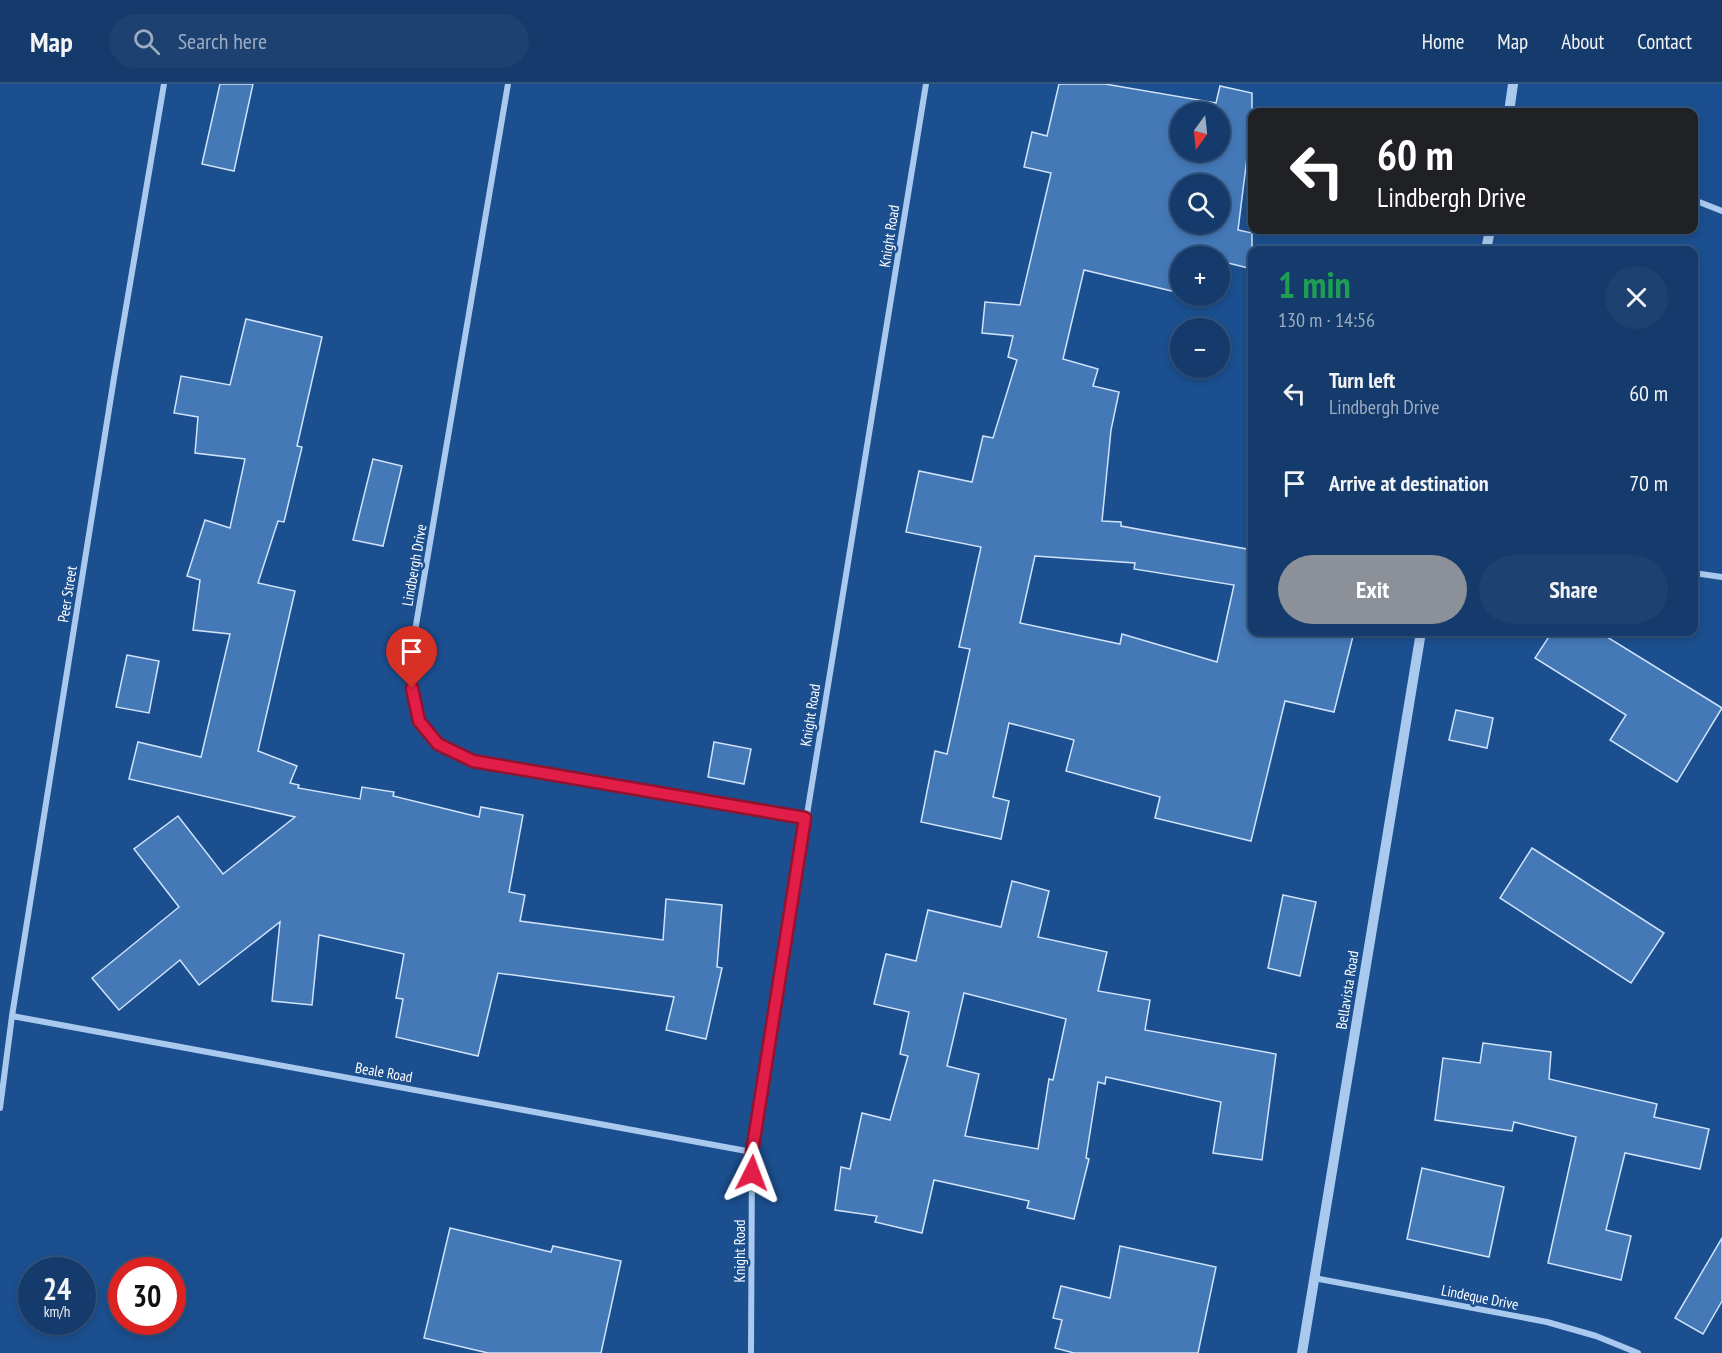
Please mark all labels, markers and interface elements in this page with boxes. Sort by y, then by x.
search box [109,14,529,68]
text: Map [30,23,73,60]
icon: search [130,25,163,58]
text: Search here [178,27,267,55]
text: Home [1422,28,1464,55]
text: Map [1497,28,1528,55]
text: About [1561,28,1604,55]
text: Contact [1637,28,1692,55]
north arrow [1170,102,1230,162]
map controls [1170,102,1230,378]
text: 60 m [1377,127,1454,182]
icon: left [1278,132,1356,210]
button: search [1170,174,1230,234]
text: Lindbergh Drive [1377,180,1526,214]
street label: Knight Road [875,203,903,269]
button: + [1170,246,1230,306]
text: 1 min [1278,261,1351,308]
button: close [1605,266,1668,329]
text: 130 m · 14:56 [1278,307,1375,333]
button: − [1170,318,1230,378]
text: Turn left [1329,366,1395,394]
icon: left [1278,377,1311,410]
text: 60 m [1629,379,1668,407]
text: Lindbergh Drive [1329,394,1440,420]
icon: arrive [1278,467,1311,500]
text: Arrive at destination [1329,469,1489,497]
text: 70 m [1629,469,1668,497]
street label: Lindbergh Drive [397,523,431,607]
button: Exit [1278,555,1467,624]
button: Share [1479,555,1668,624]
street label: Peer Street [53,564,81,624]
pin [386,626,437,688]
icon: arrive [395,635,428,668]
street label: Knight Road [796,682,824,748]
street label: Bellavista Road [1331,949,1363,1031]
street label: Beale Road [354,1058,414,1086]
position arrow [720,1141,784,1205]
street label: Knight Road [730,1220,749,1282]
speed limit sign: 30 [108,1257,186,1335]
text: 24 [43,1269,71,1308]
street label: Lindeque Drive [1440,1280,1520,1314]
text: km/h [44,1302,70,1321]

